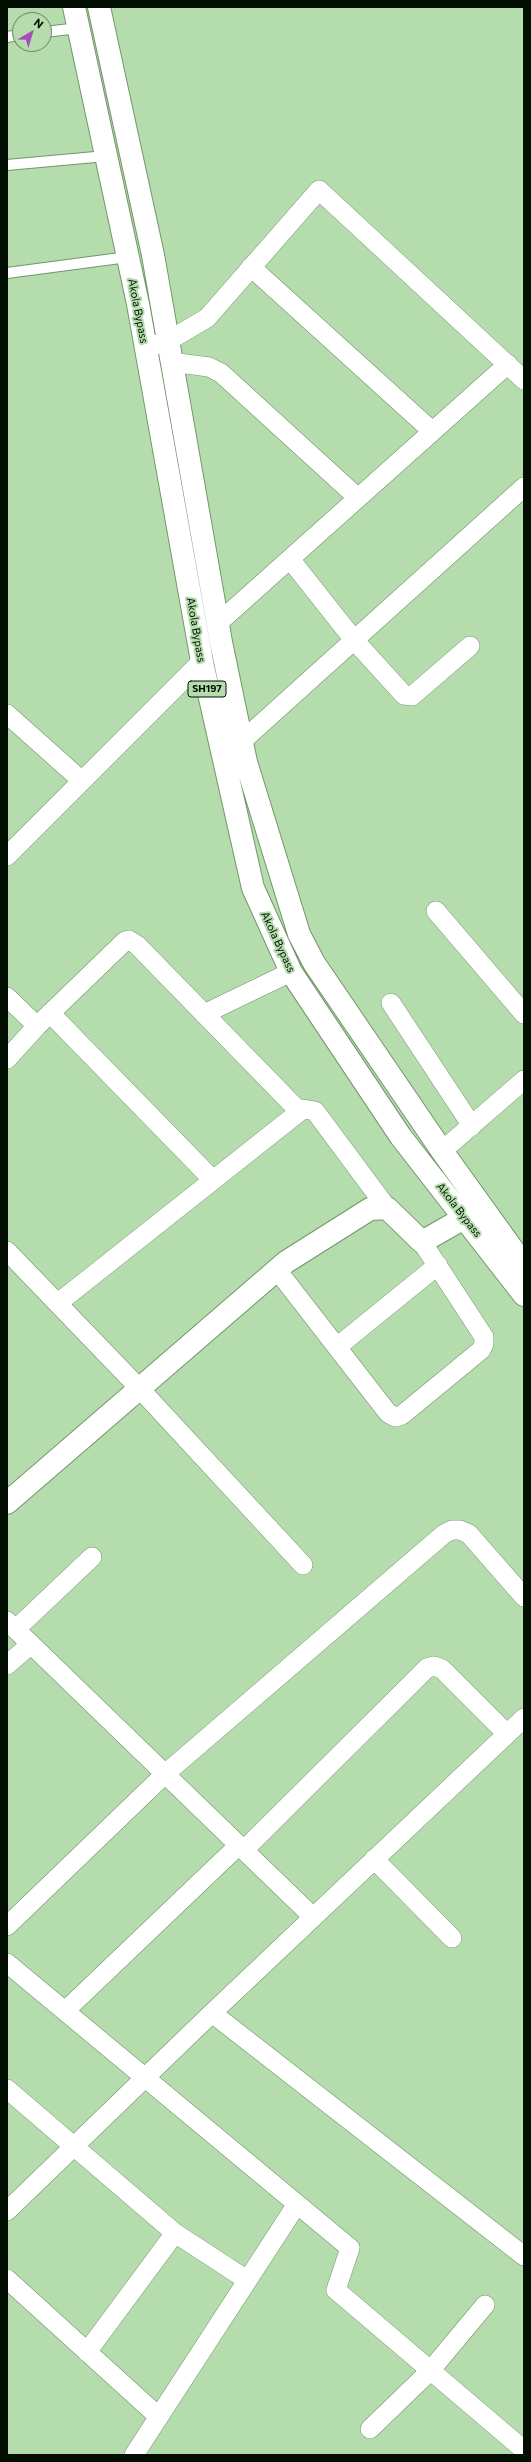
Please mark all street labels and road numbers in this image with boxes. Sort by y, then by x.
street label: Akola Bypass [125,278,151,344]
street label: Akola Bypass [184,597,208,663]
road number: SH197 [188,681,226,697]
street label: Akola Bypass [258,910,298,974]
street label: Akola Bypass [434,1180,484,1240]

